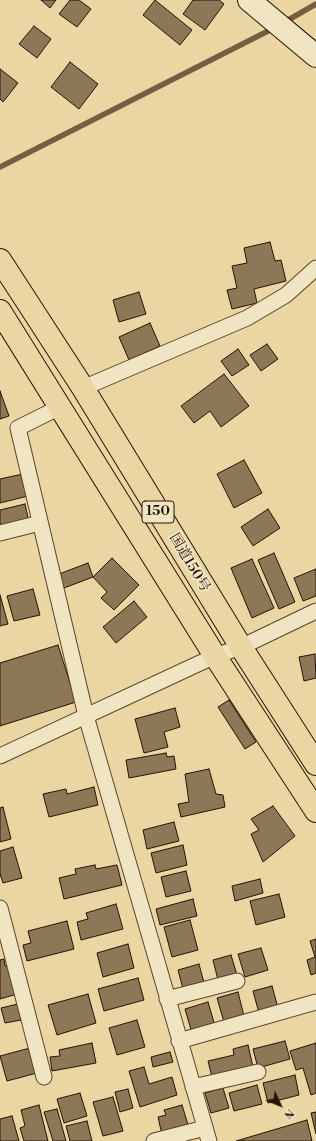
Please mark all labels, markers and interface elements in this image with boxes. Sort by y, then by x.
road number: 150 [142,501,174,523]
street label: 国道150号 [165,531,213,595]
north arrow [260,1085,300,1125]
text: N [281,1105,297,1121]

